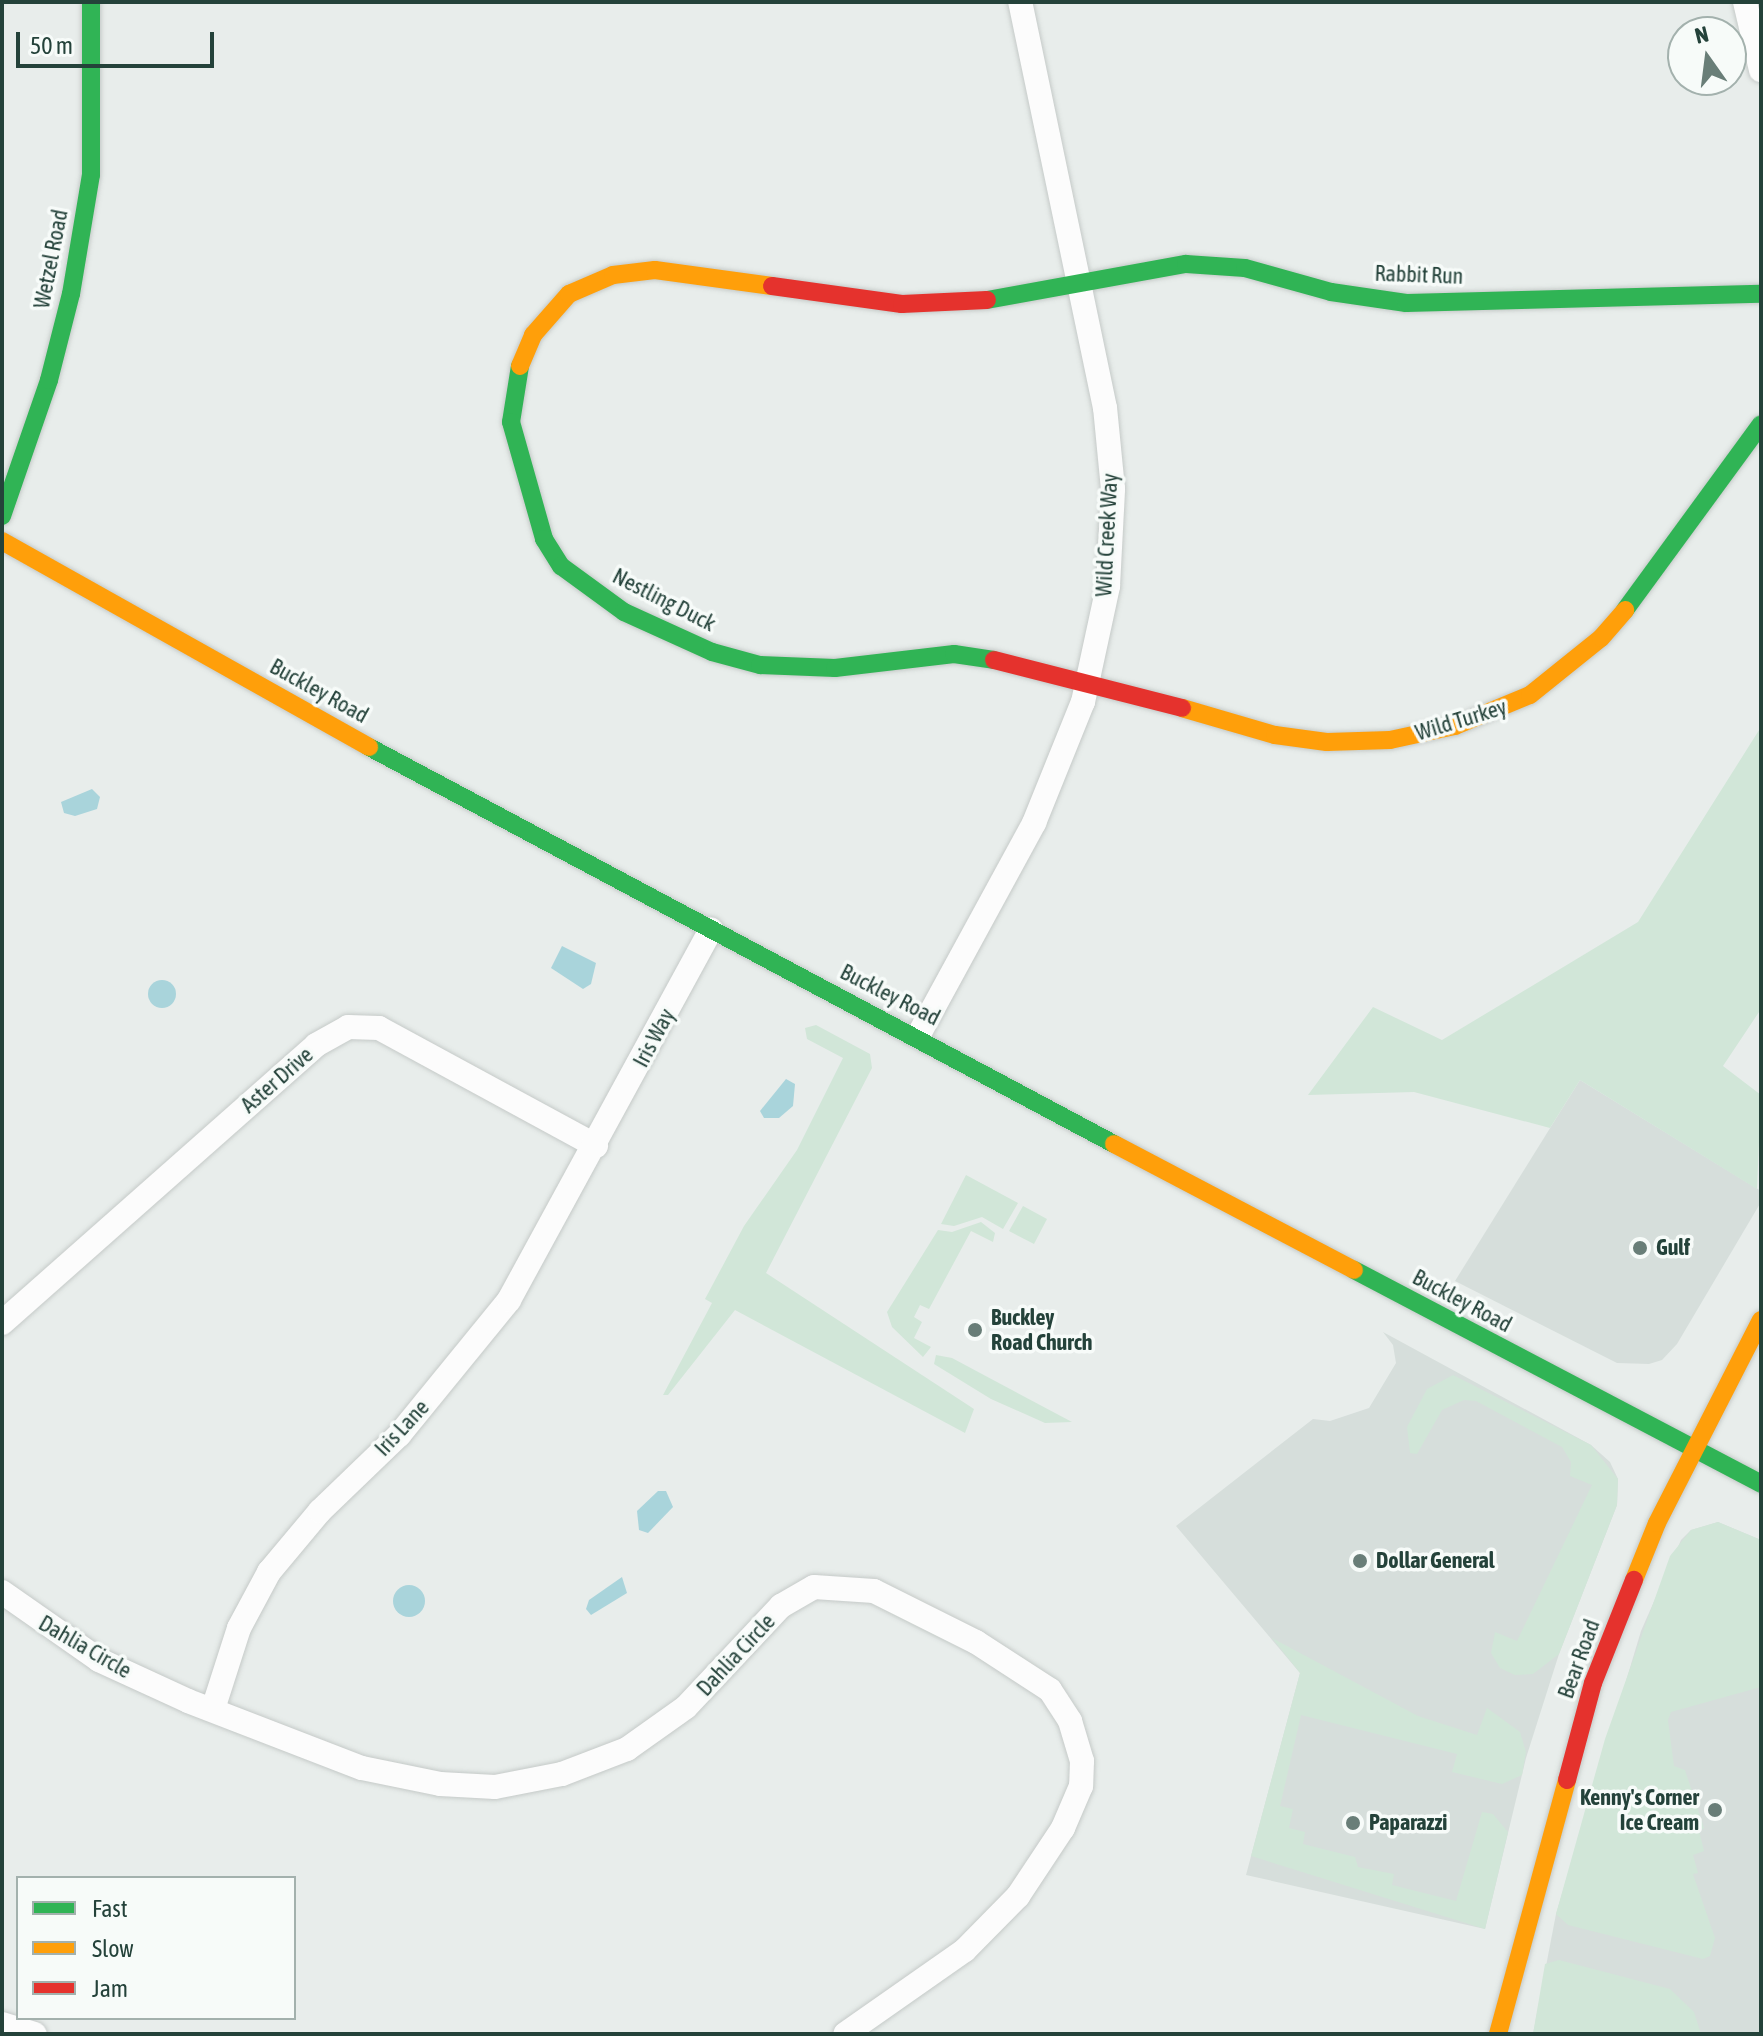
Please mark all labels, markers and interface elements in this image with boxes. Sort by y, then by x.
scale bar [20,16,218,66]
north arrow [1667,16,1747,96]
text: N [1692,20,1711,49]
text: 50 m [30,32,73,59]
street label: Wetzel Road [28,207,74,311]
street label: Rabbit Run [1374,260,1464,290]
street label: Wild Creek Way [1091,473,1123,597]
street label: Nestling Duck [608,563,720,637]
street label: Buckley Road [265,653,373,729]
street label: Wild Turkey [1412,694,1510,746]
street label: Buckley Road [836,959,944,1031]
street label: Iris Way [628,1004,680,1072]
street label: Aster Drive [236,1042,318,1118]
place label: Gulf [1656,1235,1690,1261]
marker: Gulf [1631,1239,1649,1257]
street label: Buckley Road [1408,1264,1516,1338]
place label: Buckley Road Church [991,1304,1093,1356]
marker: Buckley Road Church [966,1321,984,1339]
street label: Iris Lane [369,1394,435,1462]
place label: Dollar General [1376,1548,1494,1574]
marker: Dollar General [1351,1552,1369,1570]
street label: Dahlia Circle [691,1609,781,1701]
street label: Dahlia Circle [34,1610,136,1684]
street label: Bear Road [1553,1616,1605,1702]
place label: Kenny's Corner Ice Cream [1580,1784,1699,1836]
marker: Kenny's Corner Ice Cream [1706,1801,1724,1819]
place label: Paparazzi [1369,1810,1447,1836]
marker: Paparazzi [1344,1814,1362,1832]
legend [16,1876,296,2020]
text: Fast [92,1895,128,1922]
text: Slow [92,1935,134,1962]
text: Jam [92,1975,128,2002]

